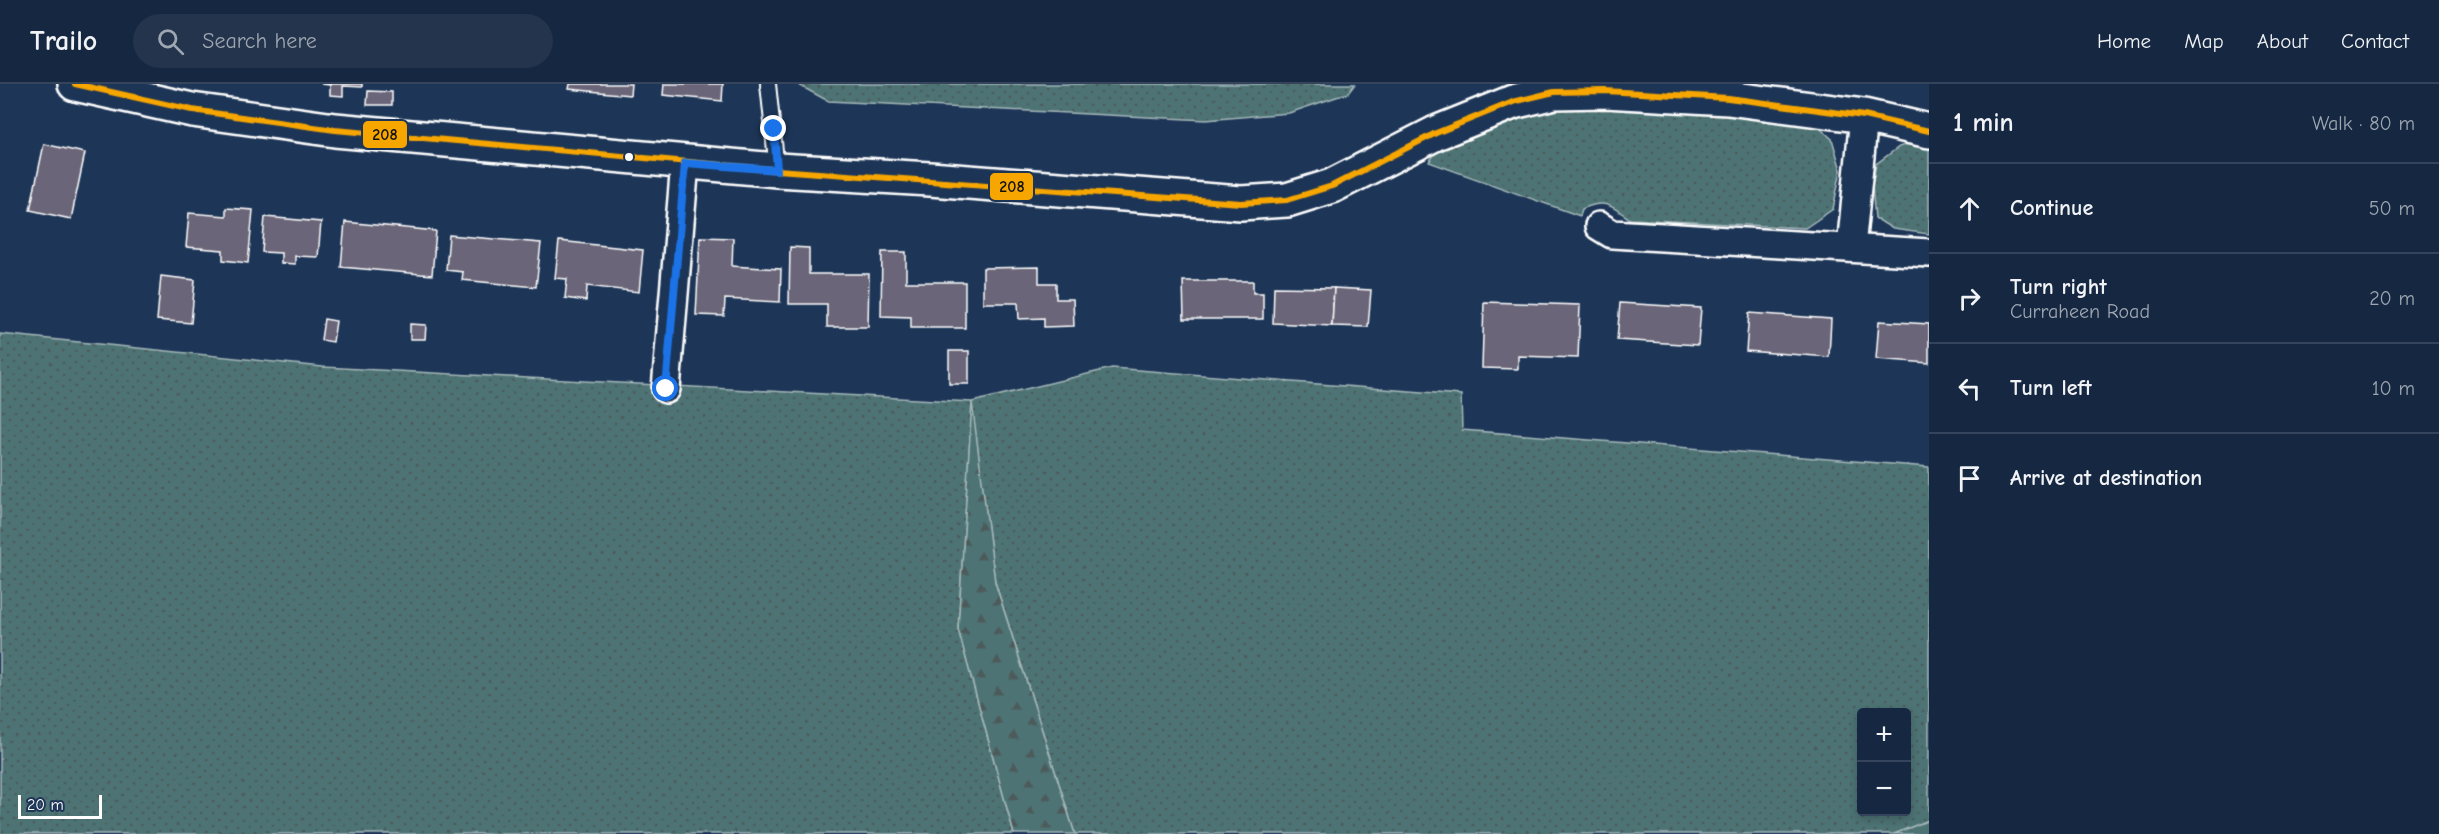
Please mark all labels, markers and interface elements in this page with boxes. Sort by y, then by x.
search box [133,14,553,68]
text: Trailo [30,25,97,57]
icon: search [154,25,187,58]
text: Search here [202,28,317,54]
text: Home [2097,29,2151,53]
text: Map [2184,29,2224,53]
text: About [2257,29,2308,53]
text: Contact [2341,29,2409,53]
text: 1 min [1953,108,2014,138]
text: Walk · 80 m [2312,112,2415,135]
route end [760,115,786,141]
line badge: 208 [362,120,408,149]
text: 208 [372,126,398,144]
unlabelled marker [623,151,635,163]
line badge: 208 [989,172,1034,201]
text: 208 [999,178,1025,196]
icon: ahead [1953,192,1986,225]
text: Continue [2010,195,2093,221]
text: 50 m [2369,197,2415,220]
text: Turn right [2010,274,2107,300]
icon: right [1953,282,1986,315]
text: 20 m [2369,287,2415,310]
text: Curraheen Road [2010,300,2150,323]
icon: left [1953,372,1986,405]
route start [652,375,678,401]
text: Turn left [2010,375,2092,401]
text: 10 m [2372,377,2415,400]
icon: arrive [1953,462,1986,495]
text: Arrive at destination [2010,465,2202,491]
map controls [1857,708,1911,816]
button: + [1857,708,1911,762]
button: − [1857,762,1911,816]
scale bar [18,792,102,820]
text: 20 m [27,796,64,814]

